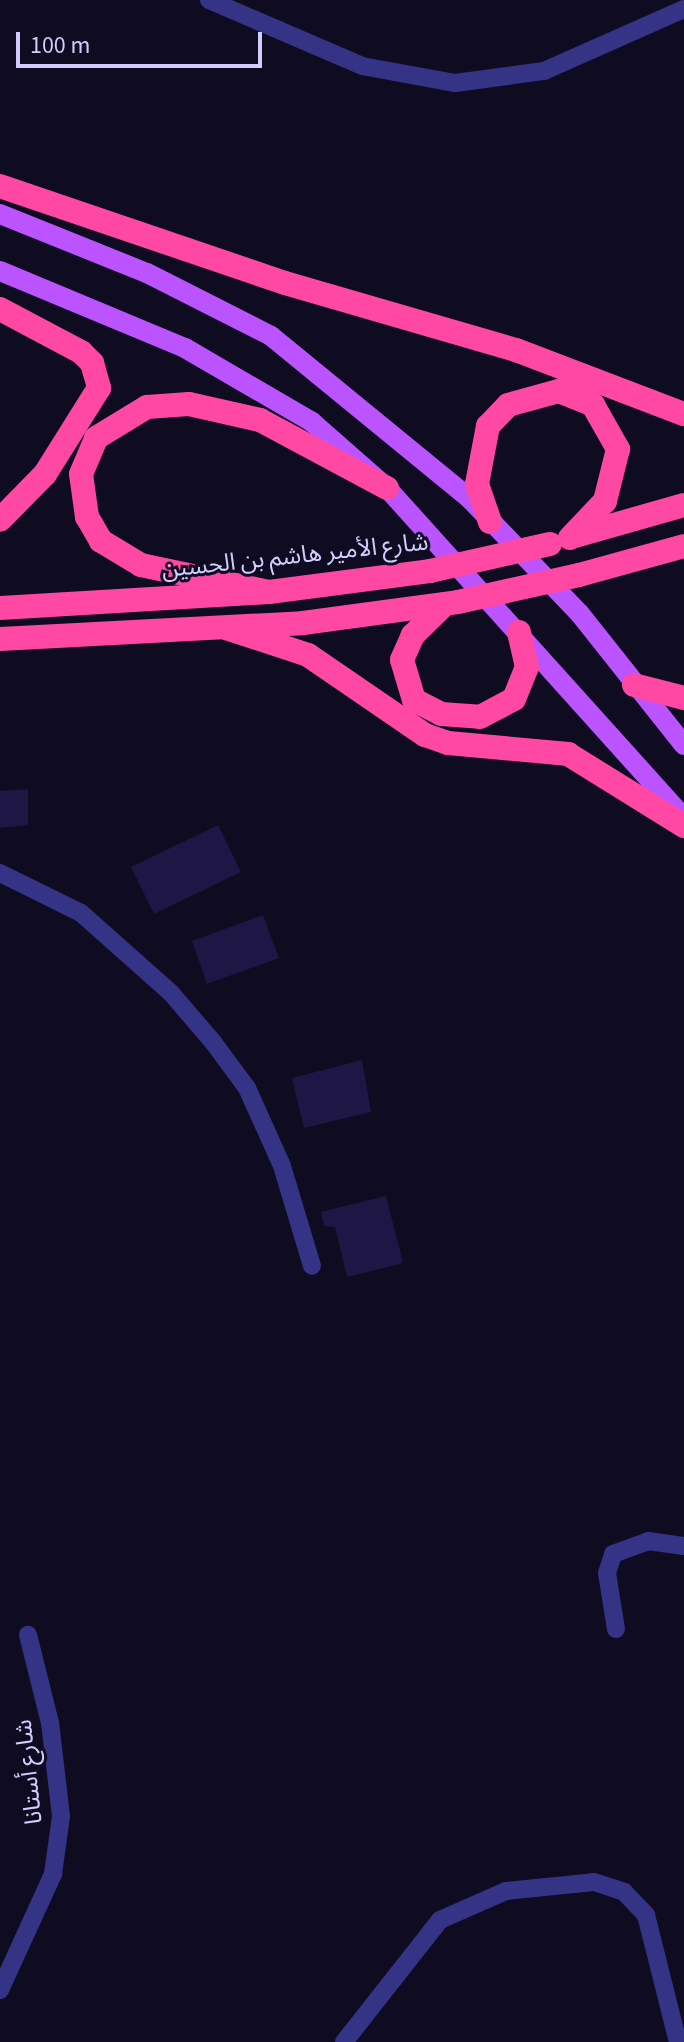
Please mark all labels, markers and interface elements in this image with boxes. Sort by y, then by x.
scale bar [20,16,266,66]
text: 100 m [30,28,90,63]
street label: شارع الأمير هاشم بن الحسين [160,528,430,584]
street label: شارع أستانا [9,1718,49,1826]

